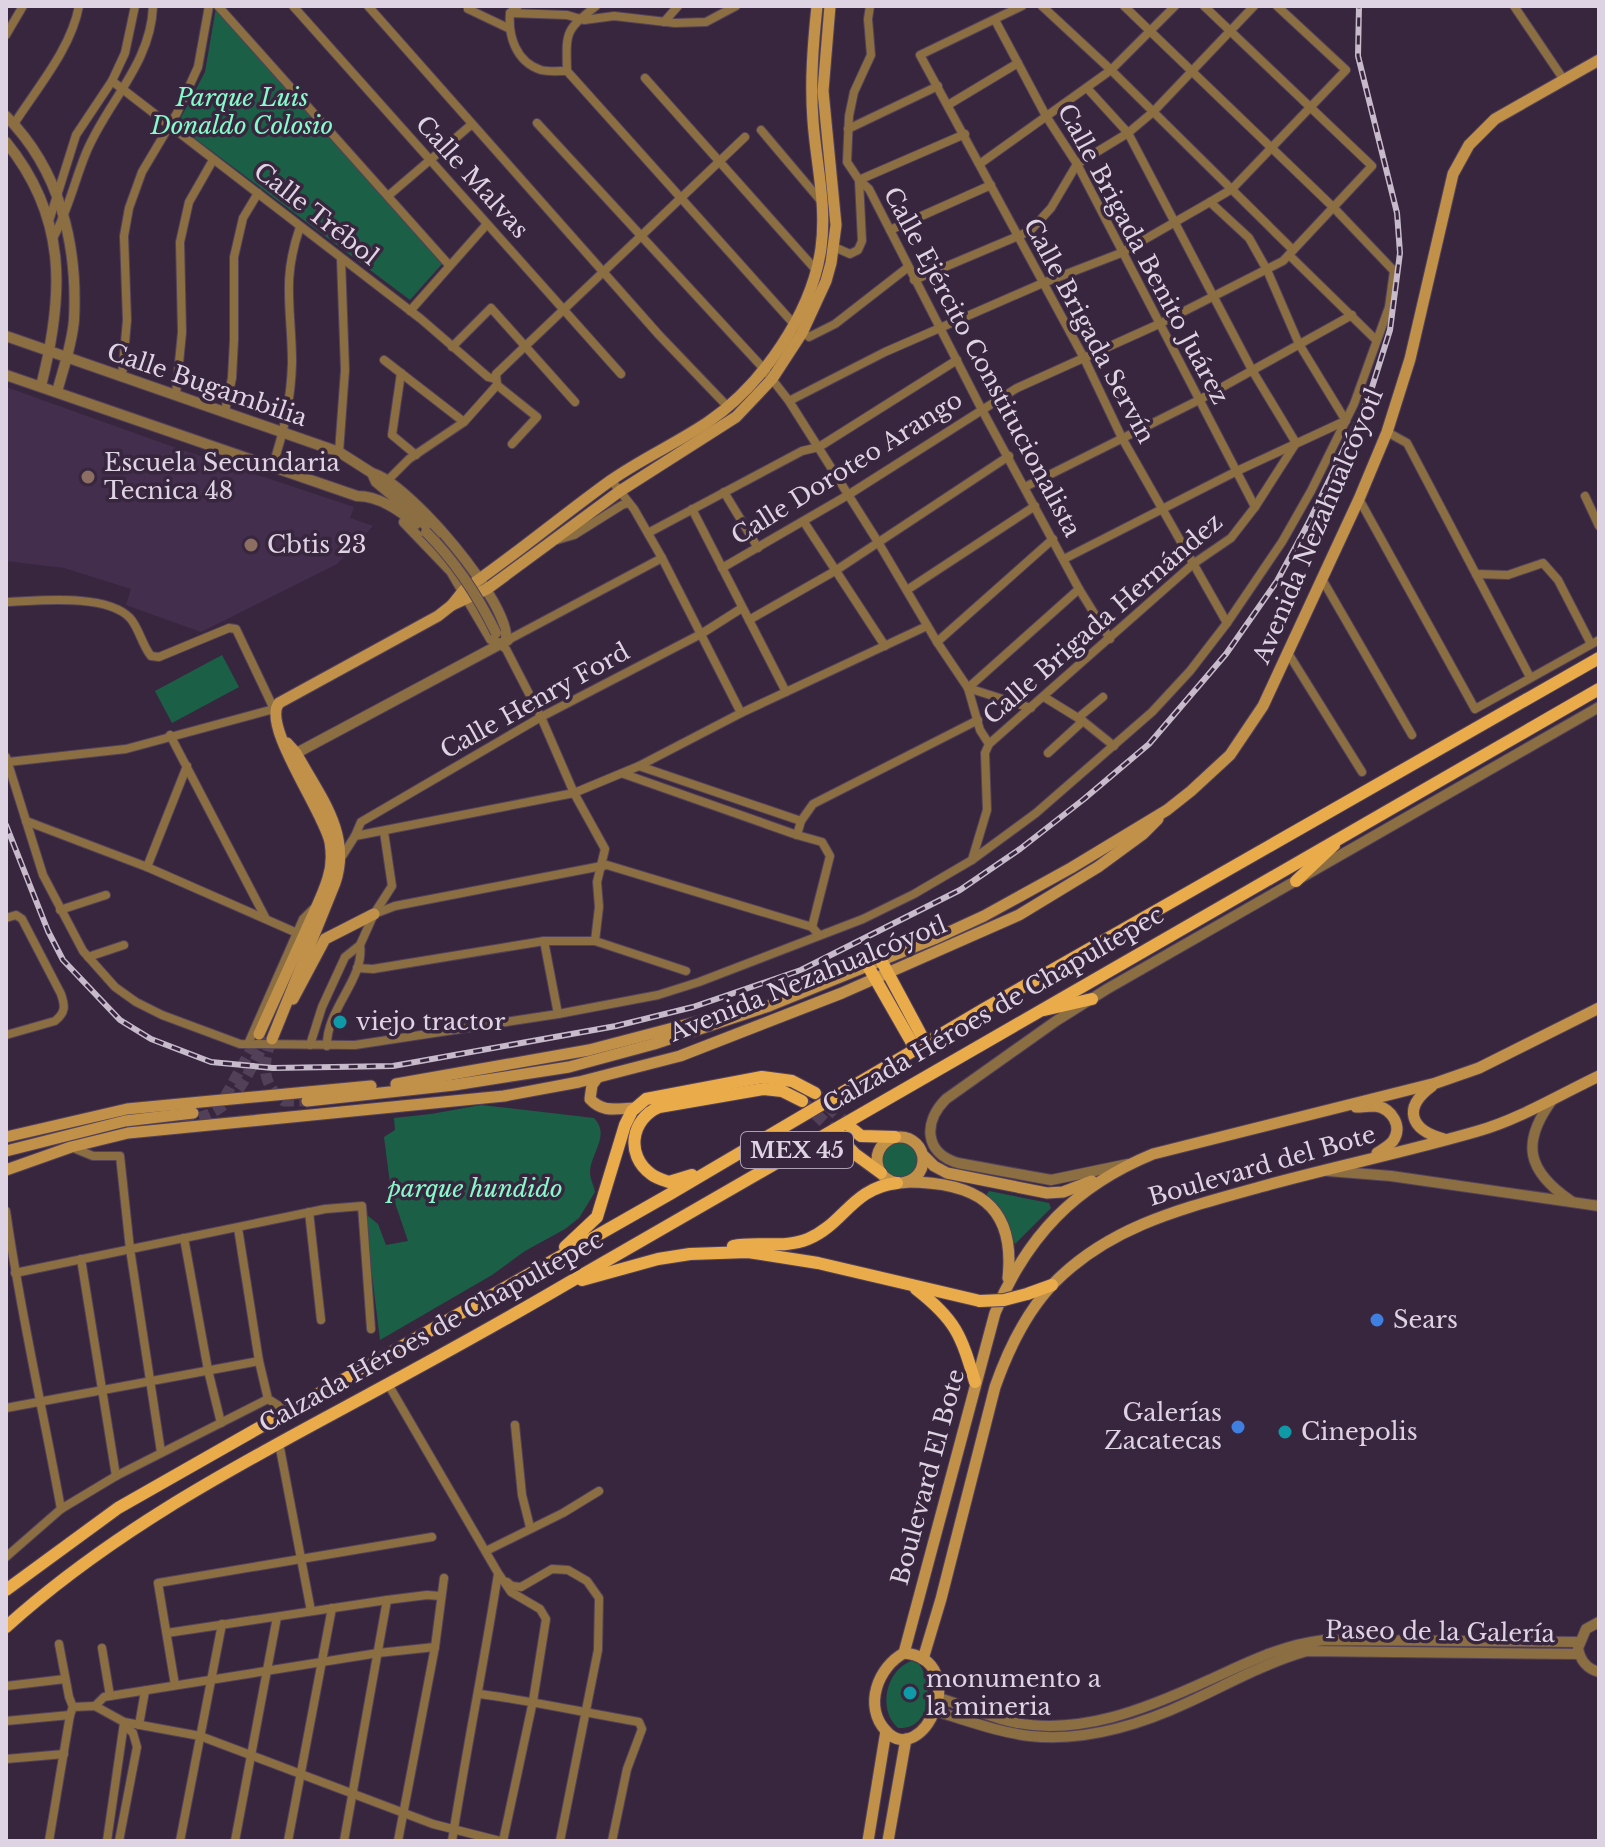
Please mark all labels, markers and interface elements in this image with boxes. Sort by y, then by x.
park label: Parque Luis Donaldo Colosio [150,83,333,140]
street label: Calle Brigada Benito Juárez [1052,99,1235,409]
street label: Calle Malvas [410,110,535,244]
street label: Calle Trébol [248,156,384,271]
street label: Calle Ejército Constitucionalista [878,182,1088,542]
street label: Calle Brigada Servín [1018,213,1161,448]
street label: Calle Bugambilia [103,337,312,433]
street label: Avenida Nezahualcóyotl [1246,384,1389,669]
street label: Calle Doroteo Arango [726,385,968,551]
place label: Escuela Secundaria Tecnica 48 [104,448,341,505]
marker: Escuela Secundaria Tecnica 48 [79,468,97,486]
street label: Calle Brigada Hernández [977,507,1228,730]
place label: Cbtis 23 [267,530,367,559]
marker: Cbtis 23 [242,536,260,554]
street label: Calle Henry Ford [435,637,634,765]
street label: Calzada Héroes de Chapultepec [817,900,1168,1119]
street label: Avenida Nezahualcóyotl [664,910,951,1048]
place label: viejo tractor [356,1007,506,1036]
marker: viejo tractor [331,1013,349,1031]
street label: Boulevard del Bote [1145,1119,1379,1212]
road number: MEX 45 [741,1132,853,1168]
park label: parque hundido [384,1174,563,1203]
street label: Calzada Héroes de Chapultepec [254,1225,608,1438]
place label: Sears [1393,1305,1458,1334]
marker: Sears [1368,1311,1386,1329]
street label: Boulevard El Bote [885,1366,970,1588]
place label: Galerías Zacatecas [1104,1398,1222,1455]
place label: Cinepolis [1301,1417,1418,1446]
marker: Galerías Zacatecas [1229,1418,1247,1436]
marker: Cinepolis [1276,1423,1294,1441]
street label: Paseo de la Galería [1325,1615,1556,1648]
place label: monumento a la mineria [926,1664,1102,1721]
marker: monumento a la mineria [901,1684,919,1702]

